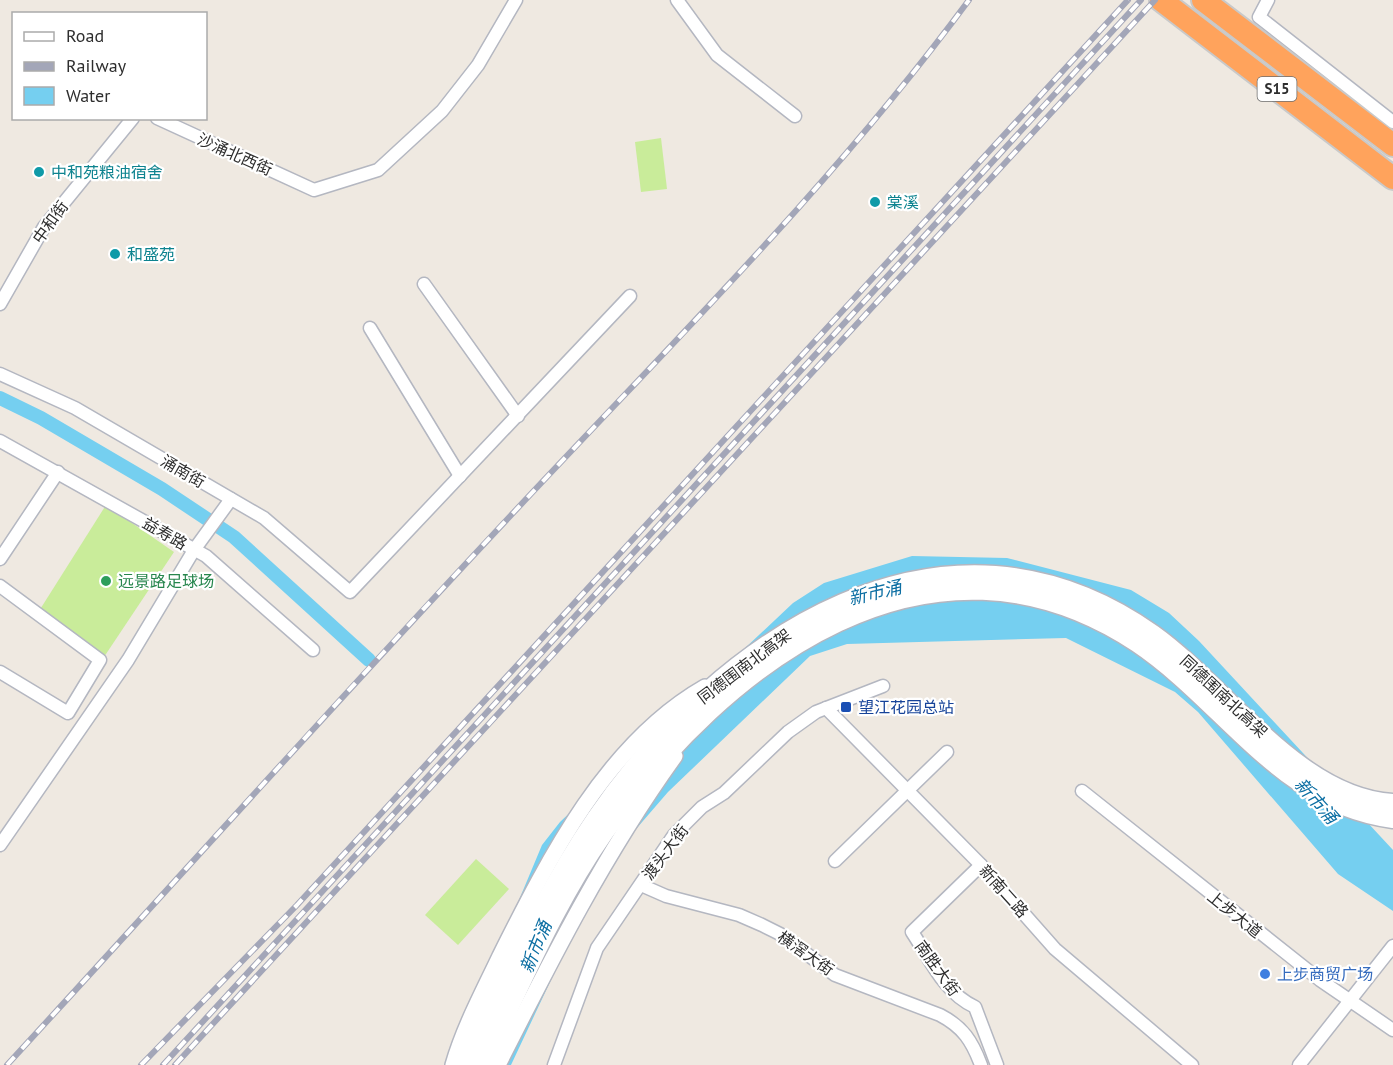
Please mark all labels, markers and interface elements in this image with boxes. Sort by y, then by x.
legend [12,12,207,120]
text: Road [66,24,104,47]
text: Railway [66,54,127,77]
road number: S15 [1258,77,1296,101]
text: Water [66,84,110,107]
street label: 沙涌北西街 [194,129,276,179]
place label: 中和苑粮油宿舍 [51,162,163,182]
marker: 中和苑粮油宿舍 [32,165,46,179]
place label: 棠溪 [887,192,919,212]
marker: 棠溪 [868,195,882,209]
street label: 中和街 [28,197,72,247]
place label: 和盛苑 [127,244,175,264]
marker: 和盛苑 [108,247,122,261]
street label: 涌南街 [157,450,209,492]
street label: 益寿路 [139,512,191,554]
place label: 远景路足球场 [118,571,214,591]
marker: 远景路足球场 [99,574,113,588]
water label: 新市涌 [846,575,906,610]
street label: 同德围南北高架 [693,624,795,708]
street label: 同德围南北高架 [1176,650,1272,742]
place label: 望江花园总站 [858,697,954,717]
marker: 望江花园总站 [839,700,853,714]
water label: 新市涌 [1290,773,1344,830]
street label: 渡头大街 [638,820,692,884]
street label: 新南二路 [975,861,1033,921]
street label: 上步大道 [1204,886,1266,942]
water label: 新市涌 [515,916,557,976]
street label: 横滘大街 [774,926,838,980]
street label: 南胜大街 [911,936,965,1000]
place label: 上步商贸广场 [1277,964,1373,984]
marker: 上步商贸广场 [1258,967,1272,981]

